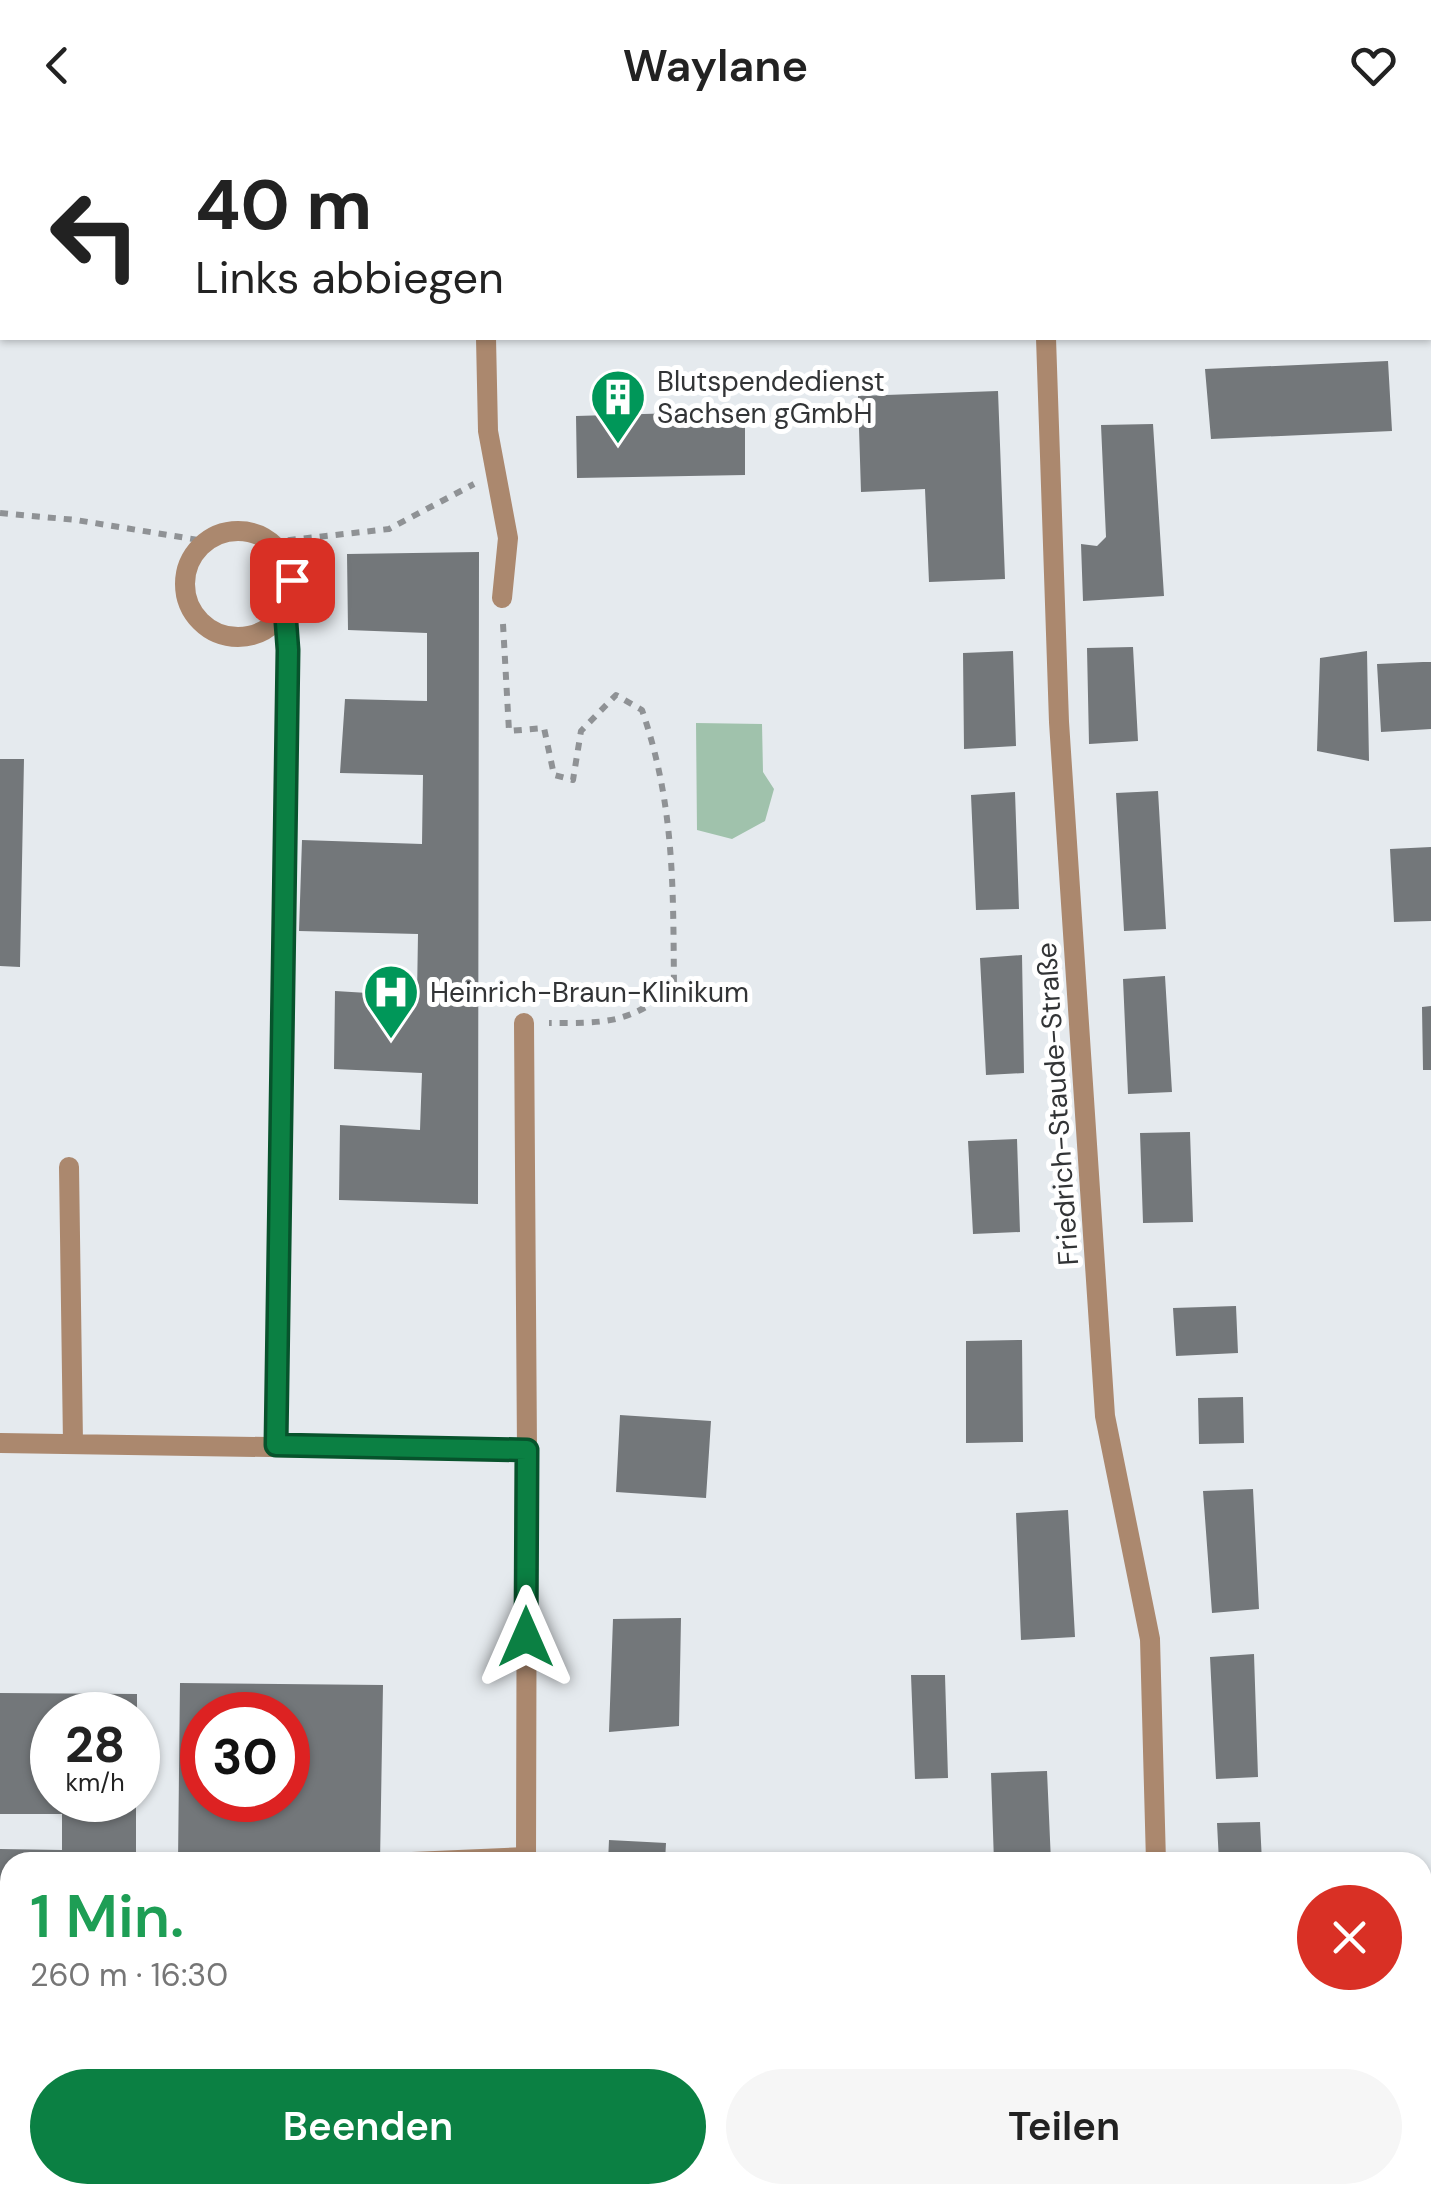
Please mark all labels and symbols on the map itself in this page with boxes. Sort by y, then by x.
place label: Blutspendedienst Sachsen gGmbH [657,363,885,432]
building icon: Blutspendedienst Sachsen gGmbH [588,367,648,446]
pin [250,538,335,623]
street label: Friedrich-Staude-Straße [1028,941,1087,1267]
hospital icon: Heinrich-Braun-Klinikum [361,962,421,1041]
place label: Heinrich-Braun-Klinikum [430,974,749,1011]
position arrow [474,1585,578,1689]
speed limit sign: 30 [180,1692,310,1822]

